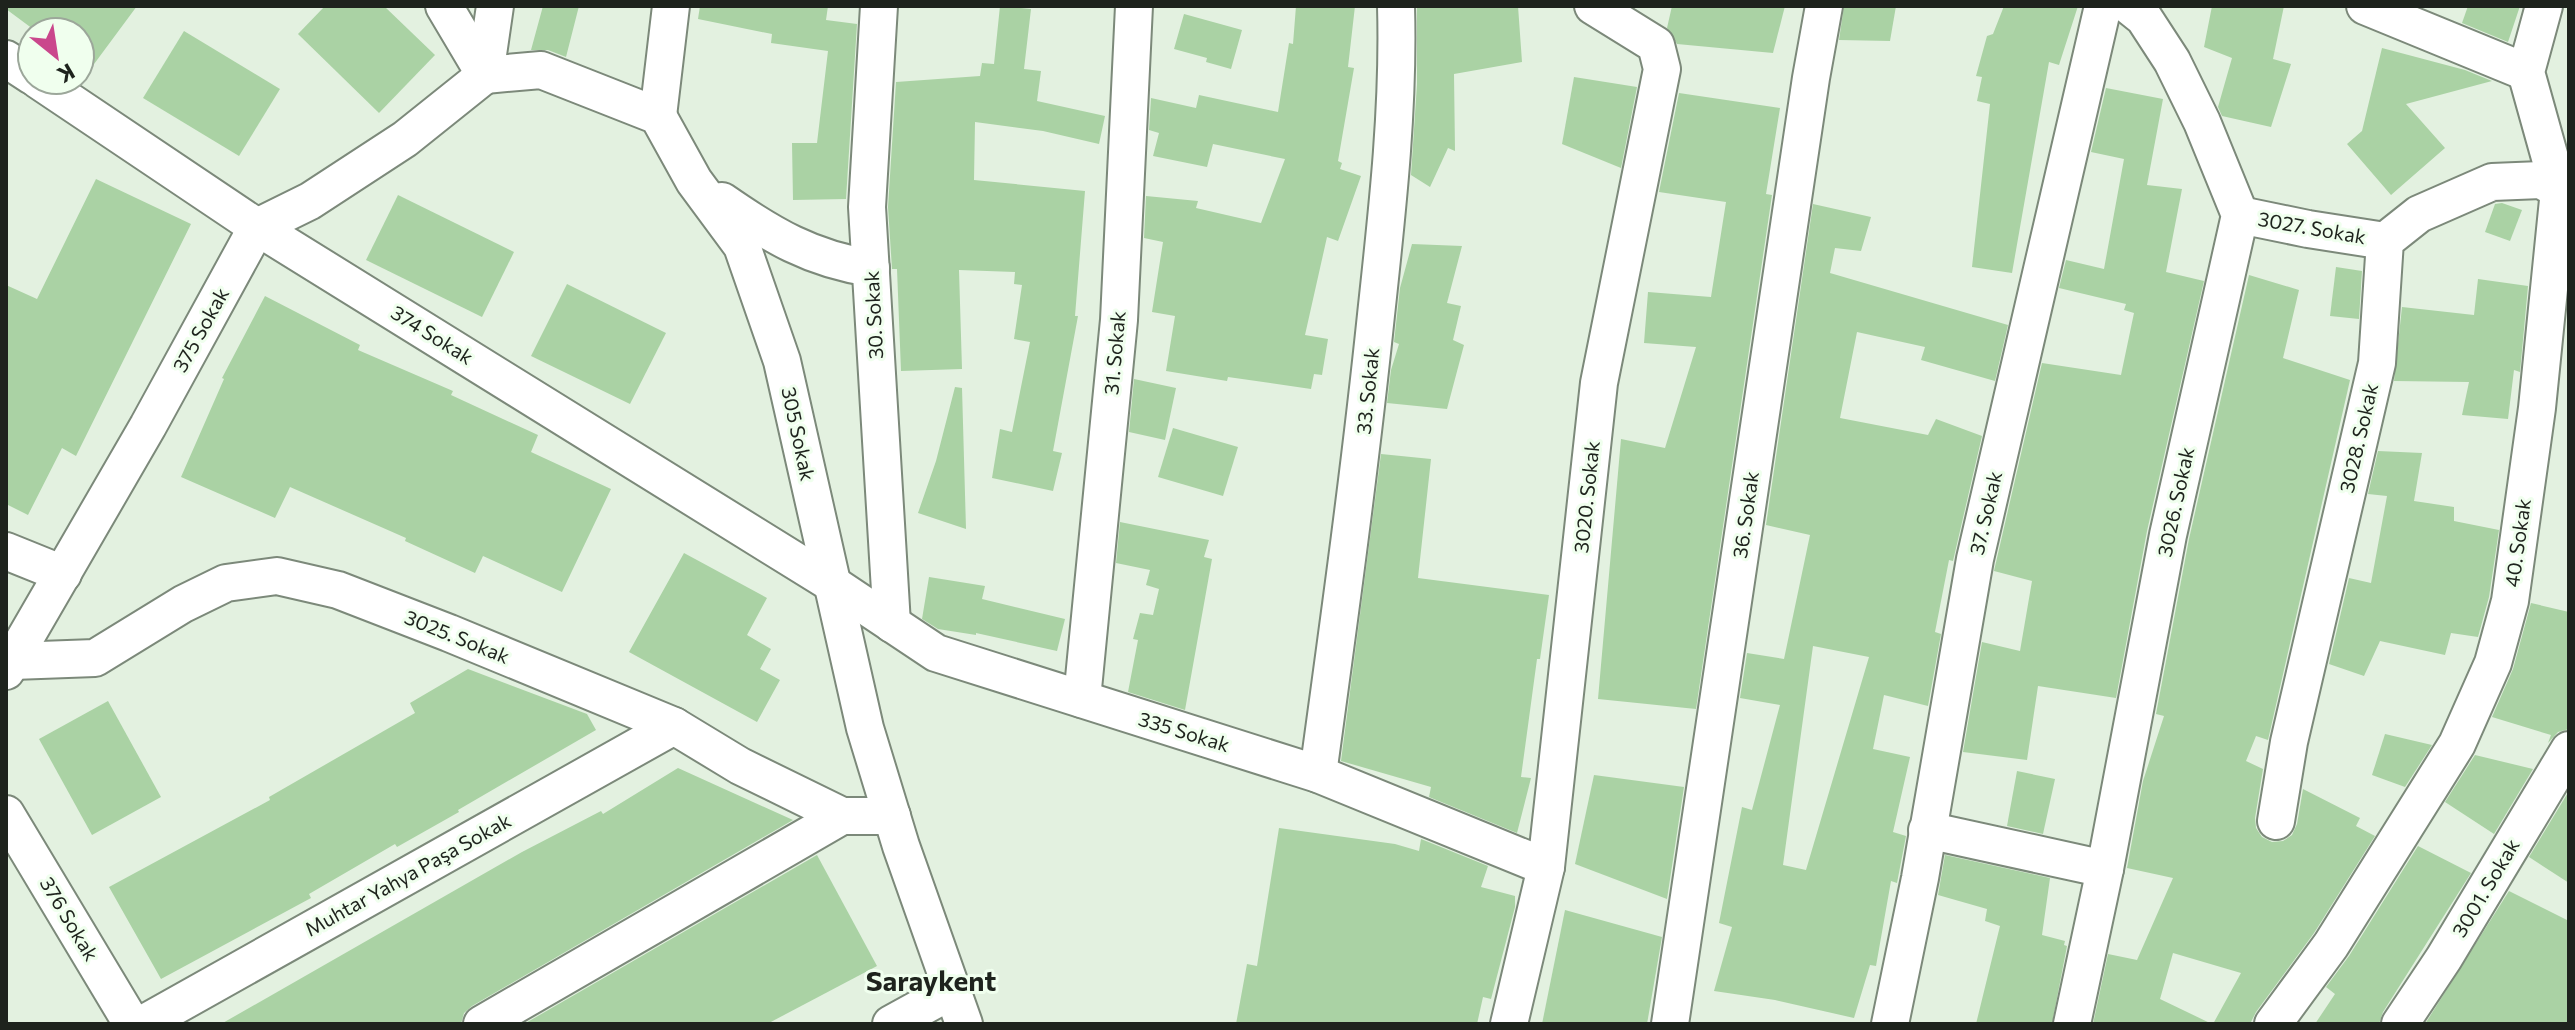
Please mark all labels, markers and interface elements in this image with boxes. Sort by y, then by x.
north arrow [16,16,96,96]
text: K [53,58,80,89]
street label: 3027. Sokak [2256,206,2368,248]
street label: 30. Sokak [859,270,887,360]
street label: 375 Sokak [167,283,233,376]
street label: 374 Sokak [387,300,478,369]
street label: 31. Sokak [1098,310,1130,396]
street label: 33. Sokak [1351,346,1383,435]
street label: 3028. Sokak [2334,381,2382,495]
street label: 305 Sokak [777,385,821,483]
street label: 3020. Sokak [1568,440,1604,554]
street label: 3026. Sokak [2152,445,2198,559]
street label: 37. Sokak [1964,469,2006,557]
street label: 36. Sokak [1727,470,1763,560]
street label: 40. Sokak [2499,497,2535,589]
street label: 3025. Sokak [401,604,513,668]
street label: 335 Sokak [1136,706,1233,756]
street label: Muhtar Yahya Paşa Sokak [300,807,515,941]
street label: 3001. Sokak [2446,834,2524,941]
street label: 376 Sokak [35,872,104,965]
district label: Saraykent [866,963,997,997]

